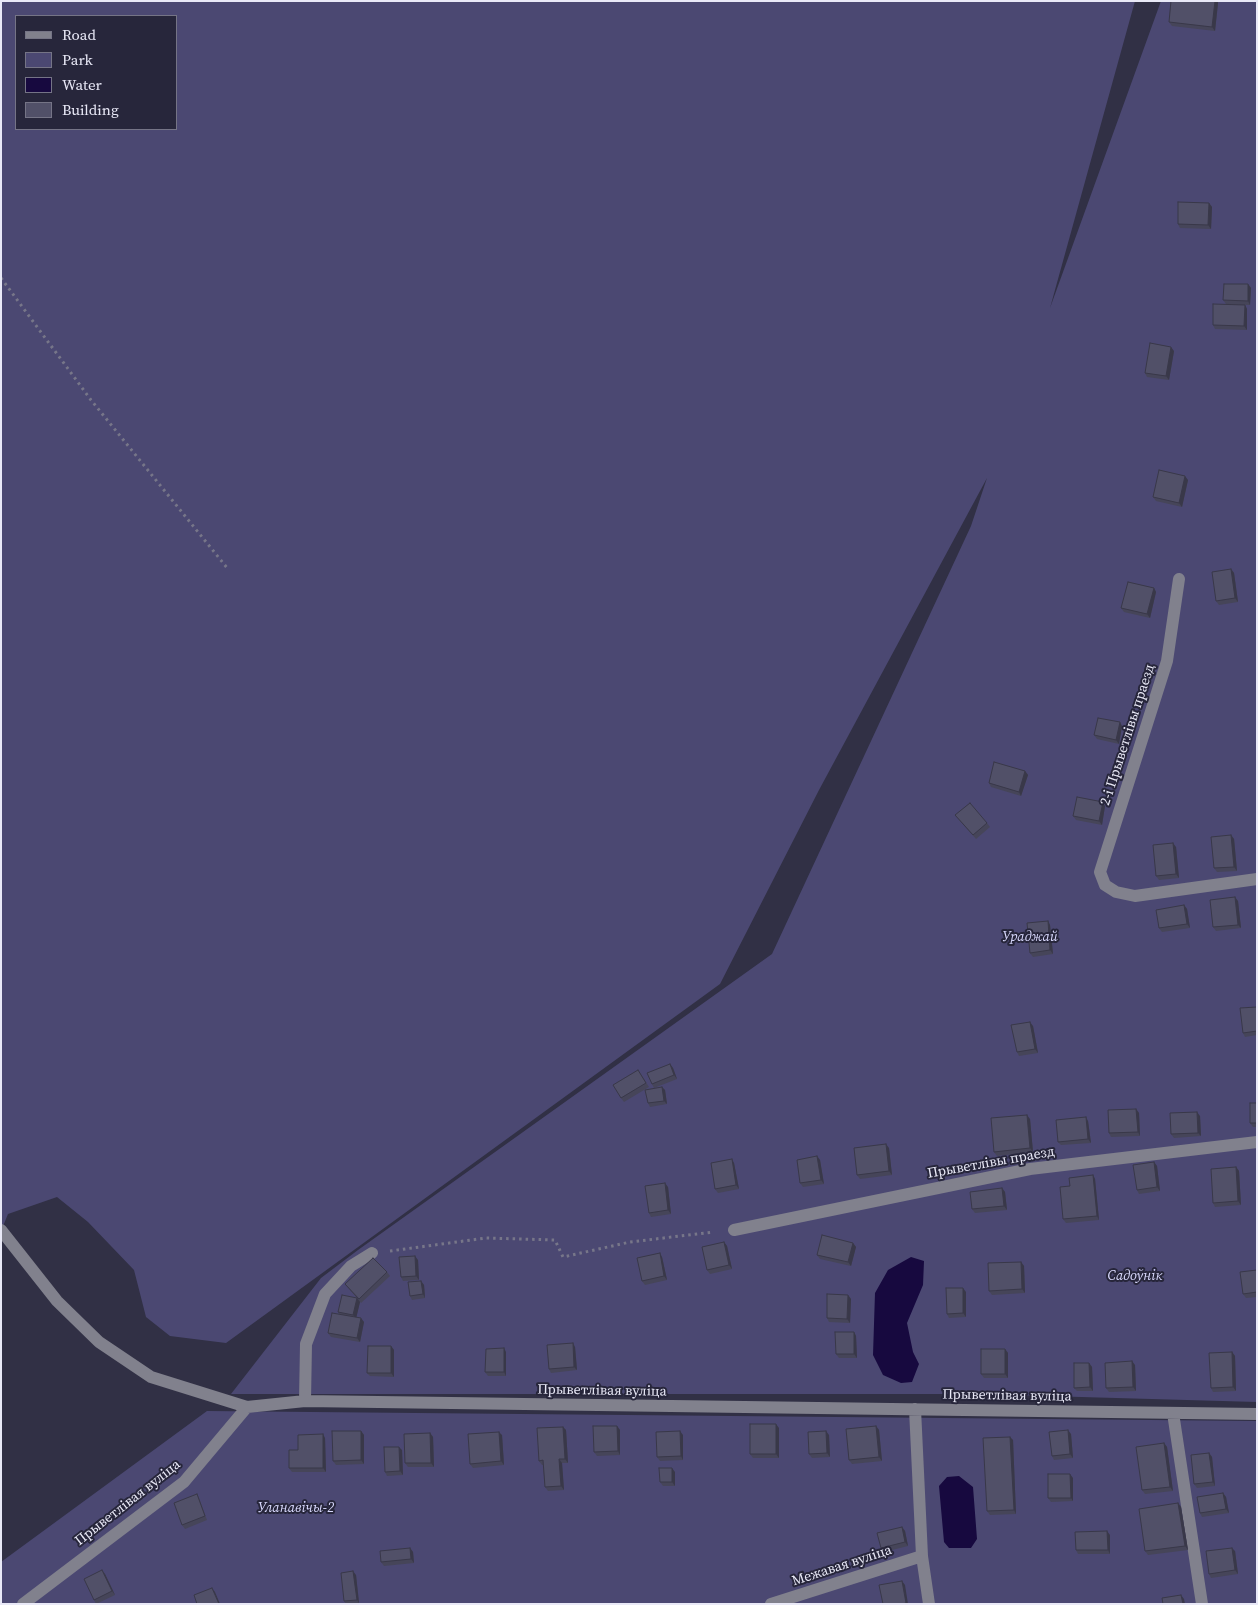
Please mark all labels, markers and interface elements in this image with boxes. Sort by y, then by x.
legend [15,15,178,130]
text: Road [62,24,96,45]
text: Park [62,49,93,70]
text: Water [62,74,102,95]
text: Building [62,99,119,120]
street label: 2-і Прыветлівы праезд [1097,662,1159,808]
park label: Ураджай [1002,929,1058,945]
street label: Прыветлівы праезд [926,1144,1056,1182]
park label: Садоўнік [1108,1268,1162,1284]
street label: Прыветлівая вуліца [537,1381,667,1401]
street label: Прыветлівая вуліца [942,1386,1072,1406]
street label: Прыветлівая вуліца [72,1457,184,1549]
park label: Уланавічы-2 [258,1500,334,1516]
street label: Межавая вуліца [790,1542,894,1590]

